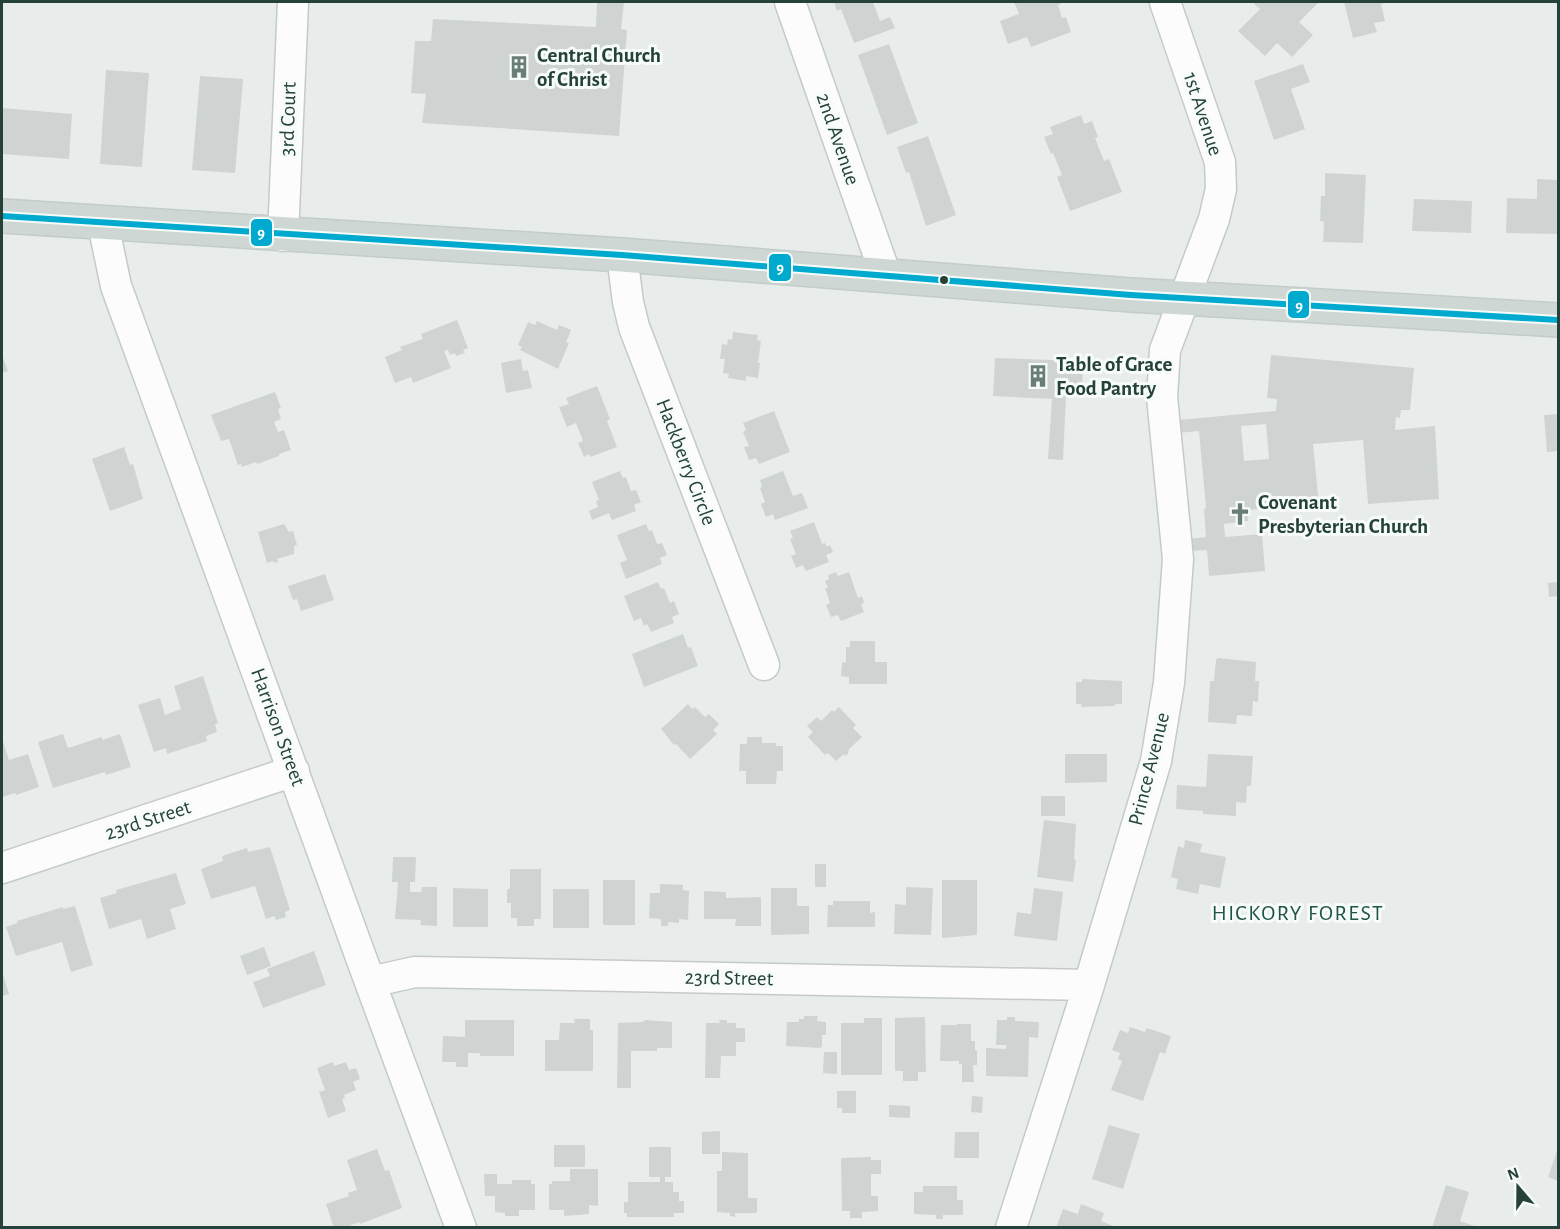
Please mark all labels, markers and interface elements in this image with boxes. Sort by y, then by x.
place label: Central Church of Christ [537,45,661,90]
building icon: Central Church of Christ [506,54,532,80]
street label: 1st Avenue [1180,70,1226,158]
street label: 3rd Court [276,81,300,157]
street label: 2nd Avenue [812,90,864,188]
line badge: 9 [250,218,273,247]
text: 9 [257,225,265,241]
line badge: 9 [768,253,792,282]
text: 9 [776,260,784,276]
unlabelled marker [938,274,950,286]
line badge: 9 [1287,290,1310,319]
text: 9 [1295,298,1303,314]
place label: Table of Grace Food Pantry [1056,354,1172,399]
building icon: Table of Grace Food Pantry [1025,363,1051,389]
street label: Hackberry Circle [652,396,720,528]
place label: Covenant Presbyterian Church [1258,492,1428,537]
church icon: Covenant Presbyterian Church [1227,501,1253,527]
street label: Harrison Street [247,665,309,789]
street label: Prince Avenue [1125,710,1173,828]
street label: 23rd Street [103,796,194,844]
district label: HICKORY FOREST [1212,902,1384,924]
street label: 23rd Street [684,967,774,989]
north arrow [1488,1157,1548,1217]
text: N [1505,1164,1521,1183]

